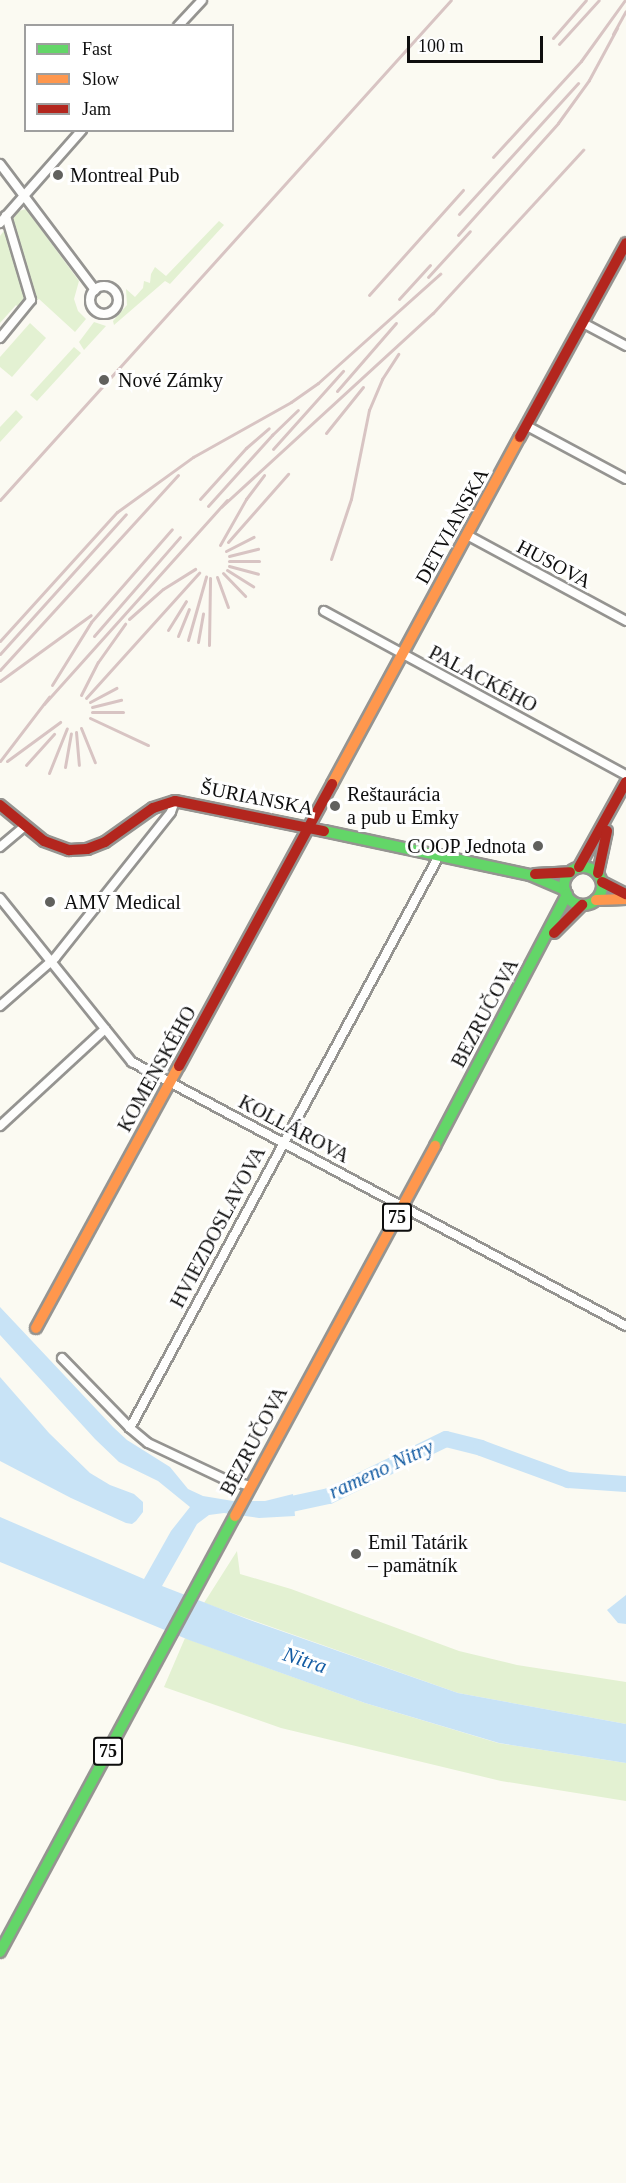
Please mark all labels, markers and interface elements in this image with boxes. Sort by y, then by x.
legend [24,24,234,132]
scale bar [410,24,546,62]
text: 100 m [418,36,464,56]
text: Fast [82,39,112,59]
text: Slow [82,69,119,89]
text: Jam [82,99,111,119]
place label: Montreal Pub [70,163,179,187]
marker: Montreal Pub [51,168,65,182]
place label: Nové Zámky [118,368,223,392]
marker: Nové Zámky [95,371,113,389]
street label: DETVIANSKA [410,464,494,588]
street label: HUSOVA [513,534,595,594]
street label: PALACKÉHO [425,640,541,718]
street label: ŠURIANSKA [199,775,315,821]
place label: Reštaurácia a pub u Emky [347,783,459,830]
marker: Reštaurácia a pub u Emky [328,799,342,813]
place label: COOP Jednota [407,834,526,858]
marker: COOP Jednota [531,839,545,853]
place label: AMV Medical [64,890,181,914]
marker: AMV Medical [41,893,59,911]
street label: BEZRUČOVA [446,955,524,1071]
street label: KOMENSKÉHO [113,1002,201,1136]
street label: KOLLÁROVA [235,1090,353,1168]
street label: HVIEZDOSLAVOVA [165,1142,271,1312]
road number: 75 [382,1202,412,1232]
street label: BEZRUČOVA [215,1383,293,1499]
water label: rameno Nitry [325,1434,437,1504]
place label: Emil Tatárik – pamätník [368,1530,468,1577]
marker: Emil Tatárik – pamätník [349,1547,363,1561]
water label: Nitra [280,1641,330,1679]
road number: 75 [93,1736,123,1766]

